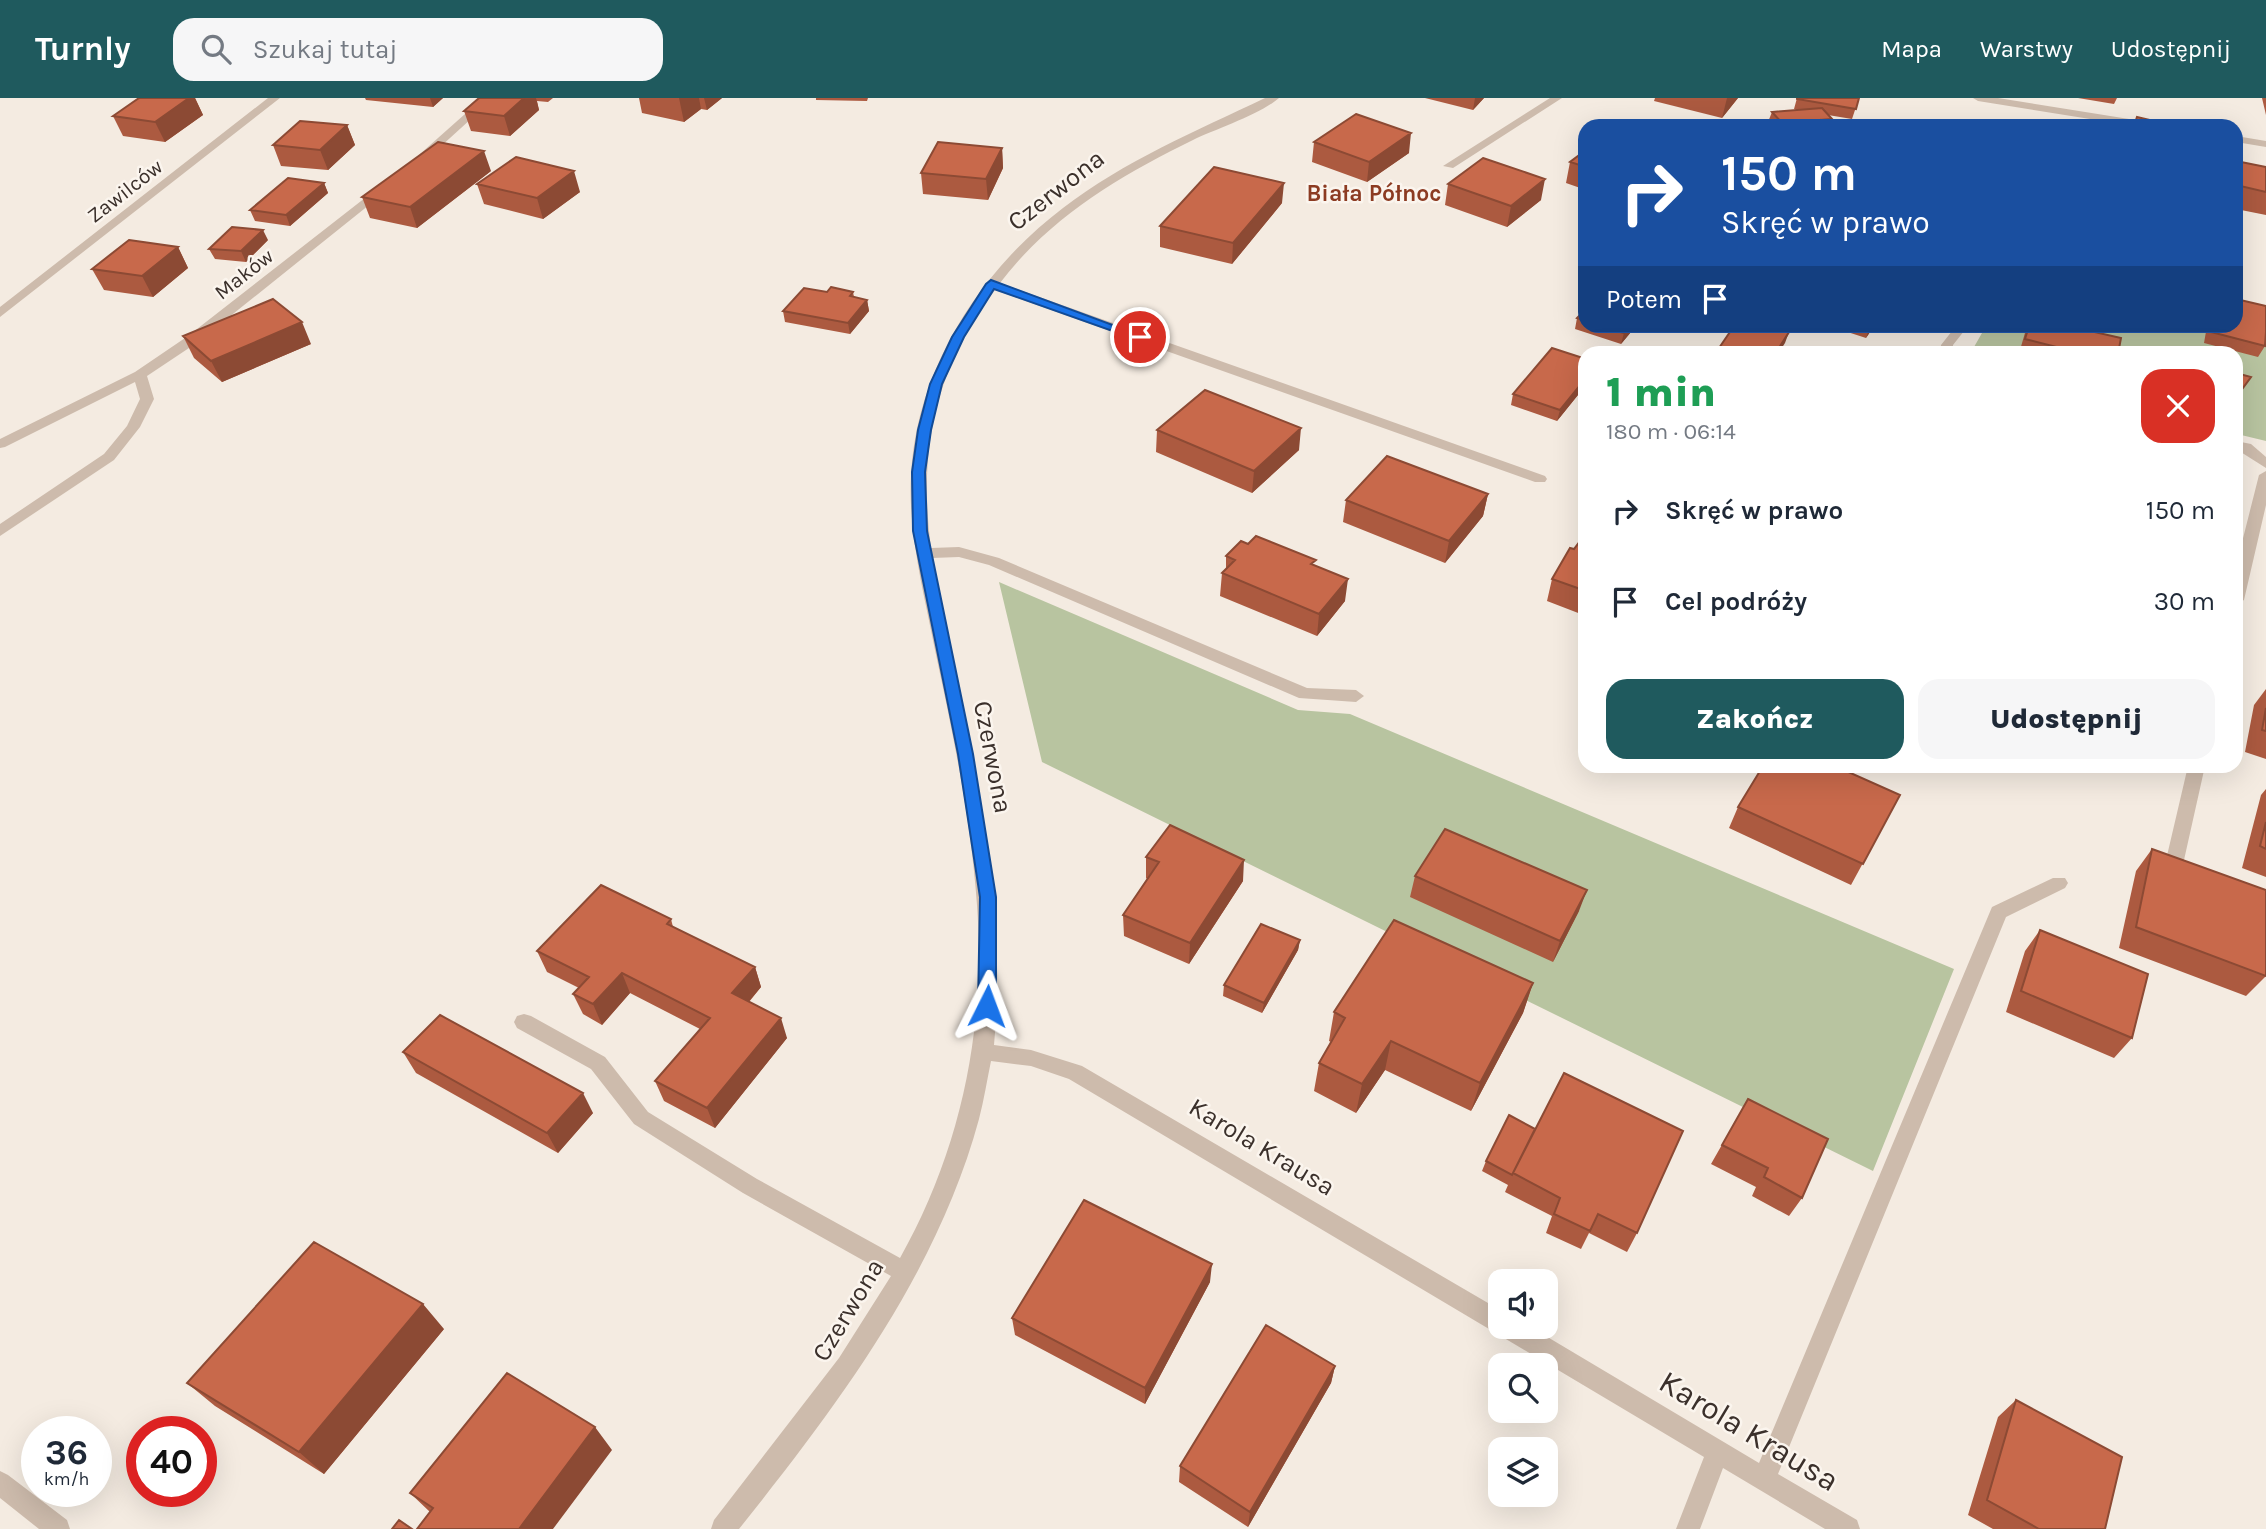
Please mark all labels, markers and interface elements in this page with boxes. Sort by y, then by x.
search box [173,18,663,81]
text: Turnly [35,30,131,68]
icon: search [197,30,235,68]
text: Szukaj tutaj [253,34,398,65]
text: Mapa [1881,35,1942,63]
text: Warstwy [1980,35,2073,63]
text: Udostępnij [2111,35,2231,63]
street label: Czerwona [1002,143,1110,237]
text: 150 m [1721,145,1857,202]
icon: right [1606,147,1697,238]
street label: Zawilców [83,154,167,228]
district label: Biała Północ [1306,180,1442,207]
text: Skręć w prawo [1721,204,1930,241]
street label: Maków [210,244,278,304]
icon: arrive [1696,280,1734,318]
text: Potem [1606,284,1682,315]
pin [1110,307,1170,367]
icon: arrive [1121,318,1159,356]
text: 1 min [1606,367,1716,417]
button: close [2141,369,2215,443]
text: 180 m · 06:14 [1606,418,1736,445]
icon: right [1606,492,1644,530]
text: Skręć w prawo [1665,495,1843,526]
text: 150 m [2146,495,2215,526]
icon: arrive [1606,583,1644,621]
text: Cel podróży [1665,586,1807,617]
text: 30 m [2154,586,2215,617]
button: Zakończ [1606,679,1904,759]
button: Udostępnij [1918,679,2215,759]
street label: Czerwona [967,698,1019,816]
position arrow [950,969,1024,1043]
street label: Karola Krausa [1183,1091,1341,1203]
street label: Czerwona [805,1253,891,1367]
map controls [1488,1269,1558,1507]
button: sound [1488,1269,1558,1339]
button: search [1488,1353,1558,1423]
street label: Karola Krausa [1653,1363,1845,1499]
speed limit sign: 40 [126,1416,217,1507]
text: 36 [45,1432,88,1473]
button: layers [1488,1437,1558,1507]
text: km/h [44,1468,89,1490]

